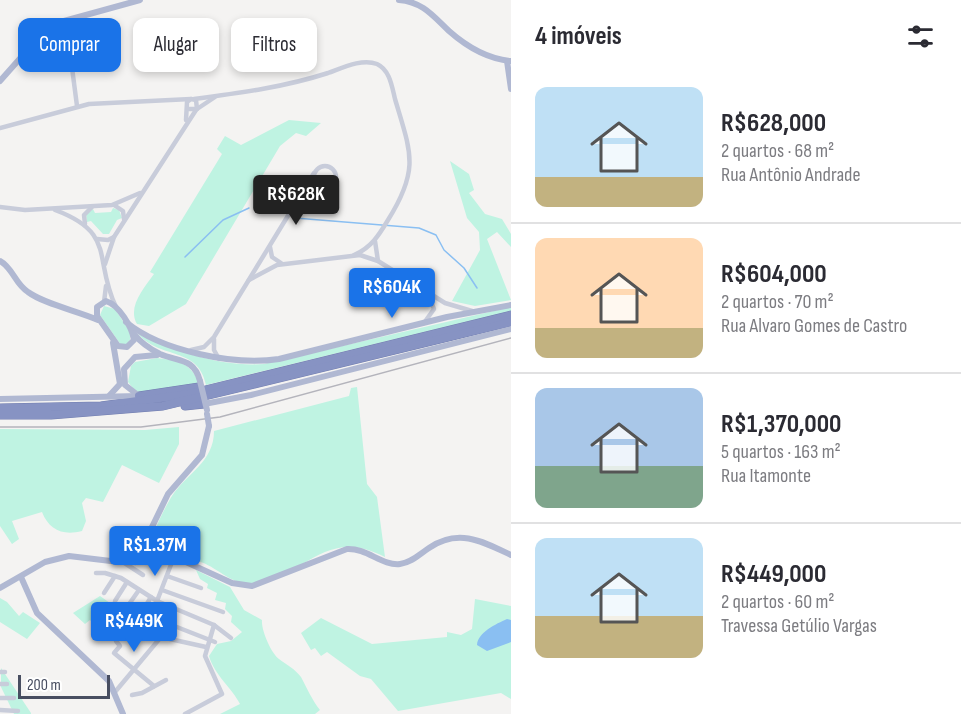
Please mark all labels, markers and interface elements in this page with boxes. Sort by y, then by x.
chip: Comprar [18,18,121,72]
chip: Alugar [133,18,219,72]
chip: Filtros [231,18,317,72]
icon: filters [904,20,937,53]
text: 4 imóveis [535,21,622,52]
text: R$628,000 [721,108,826,139]
icon: home [583,111,655,183]
text: 2 quartos · 68 m² [721,139,834,163]
text: Rua Antônio Andrade [721,163,860,187]
pin: R$628K [247,175,345,226]
text: R$628K [267,182,325,206]
text: R$604,000 [721,259,827,290]
icon: home [583,262,655,334]
pin: R$604K [343,268,441,319]
text: R$604K [363,275,421,299]
text: 2 quartos · 70 m² [721,290,834,314]
text: Rua Alvaro Gomes de Castro [721,314,907,338]
text: R$1,370,000 [721,409,841,440]
icon: home [583,412,655,484]
text: 5 quartos · 163 m² [721,440,841,464]
text: Rua Itamonte [721,464,811,488]
pin: R$1.37M [100,526,210,577]
text: R$1.37M [123,533,187,557]
text: R$449,000 [721,559,826,590]
icon: home [583,562,655,634]
text: 2 quartos · 60 m² [721,590,834,614]
pin: R$449K [85,602,183,653]
text: R$449K [105,609,163,633]
text: Travessa Getúlio Vargas [721,614,877,638]
scale bar [18,672,110,700]
text: 200 m [27,676,61,695]

